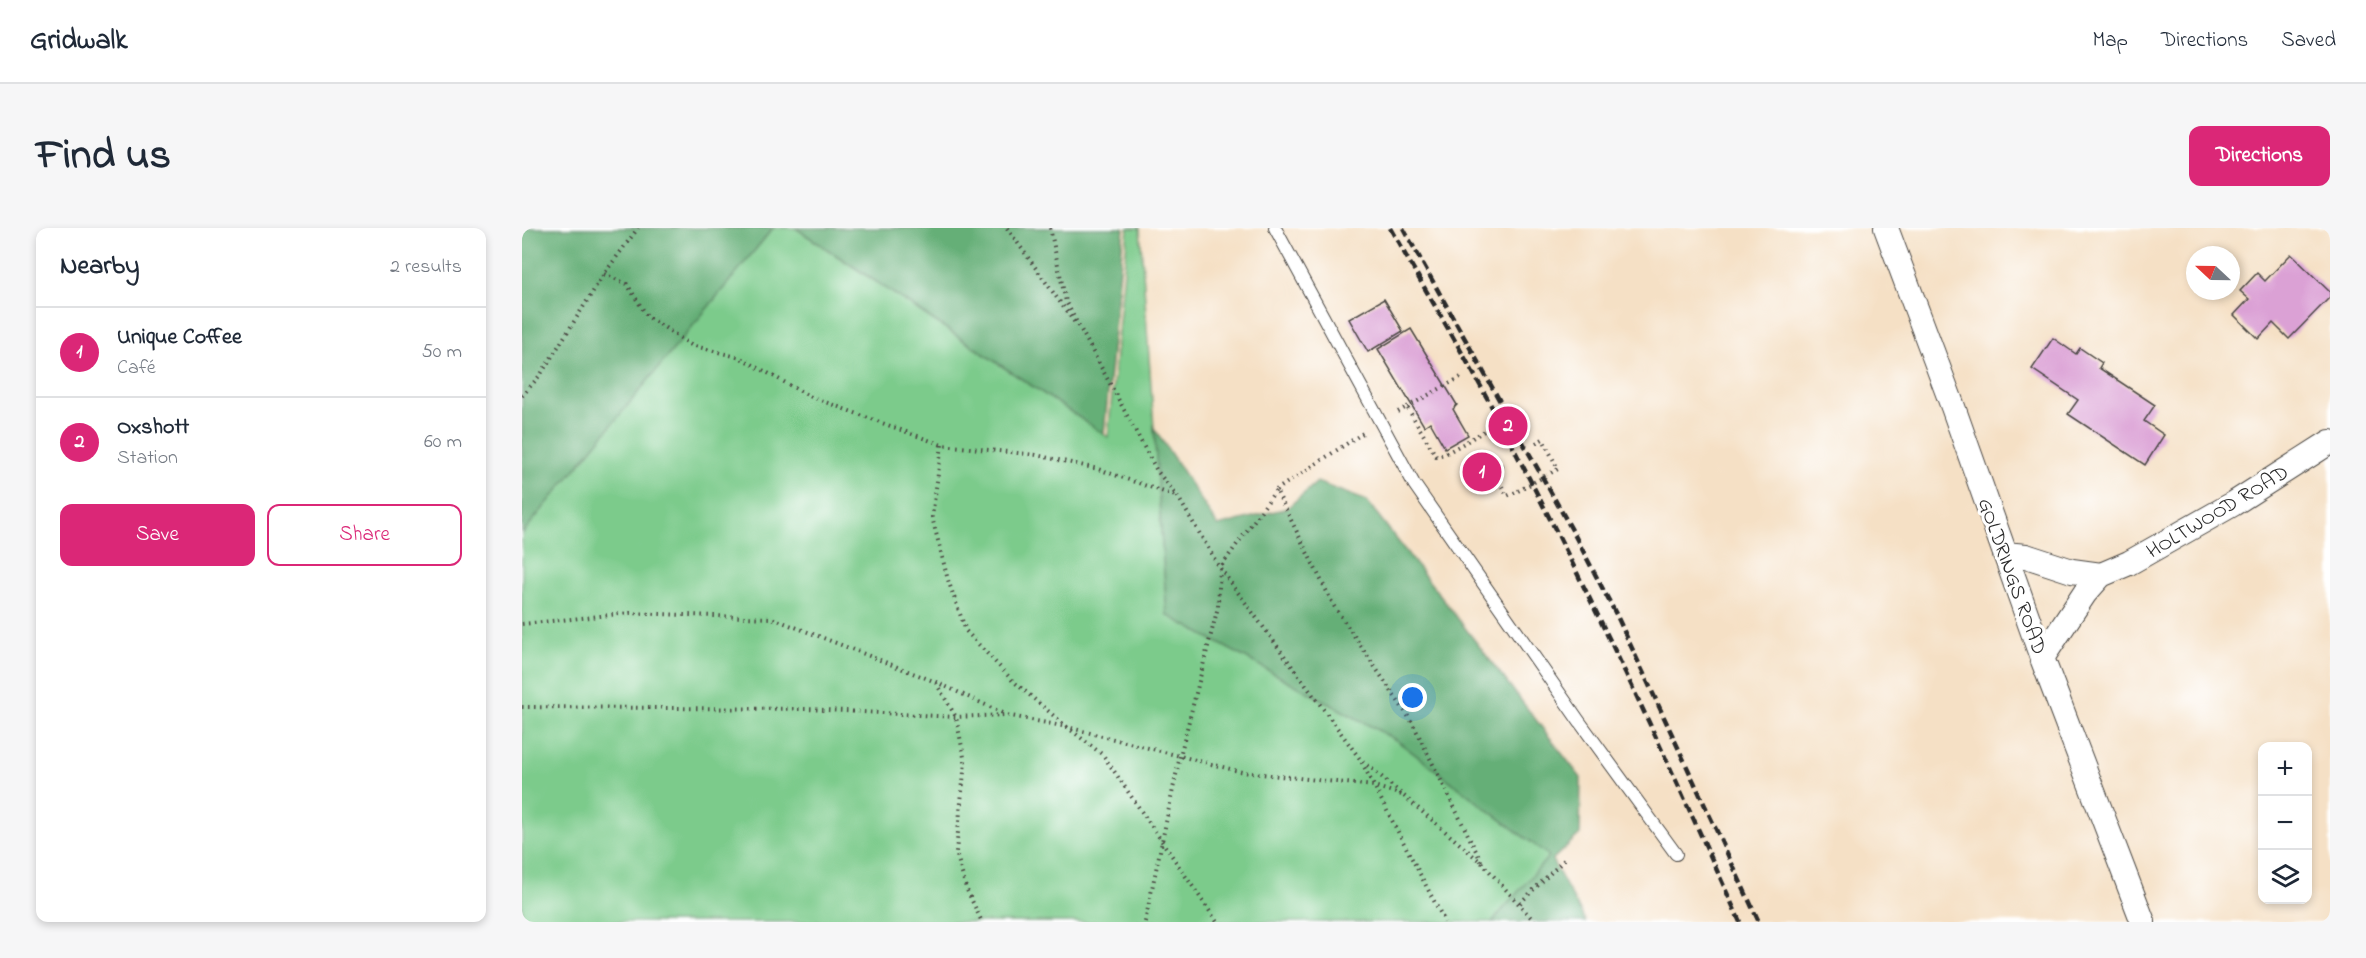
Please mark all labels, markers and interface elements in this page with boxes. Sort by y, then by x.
text: Gridwalk [30,21,127,62]
text: Map [2092,26,2128,56]
text: Directions [2161,26,2248,56]
text: Saved [2281,26,2336,56]
text: Find us [36,126,171,187]
button: Directions [2189,126,2330,186]
north arrow [2186,246,2240,300]
text: Nearby [60,248,139,286]
text: 2 results [390,253,462,282]
text: Unique Coffee [117,322,242,354]
text: 1 [76,338,83,367]
text: 50 m [421,338,462,367]
text: Café [117,354,156,383]
pin: 2 [1488,404,1528,448]
text: Oxshott [117,412,189,444]
text: 2 [75,428,84,457]
text: 60 m [424,428,462,457]
text: Station [117,444,178,473]
pin: 1 [1462,450,1502,494]
street label: HOLTWOOD ROAD [2141,458,2295,567]
street label: GOLDRINGS ROAD [1969,494,2053,659]
button: Save [60,504,255,566]
button: Share [267,504,462,566]
your location [1398,683,1427,712]
map controls [2258,742,2312,904]
button: + [2258,742,2312,796]
button: − [2258,796,2312,850]
button: layers [2258,850,2312,904]

